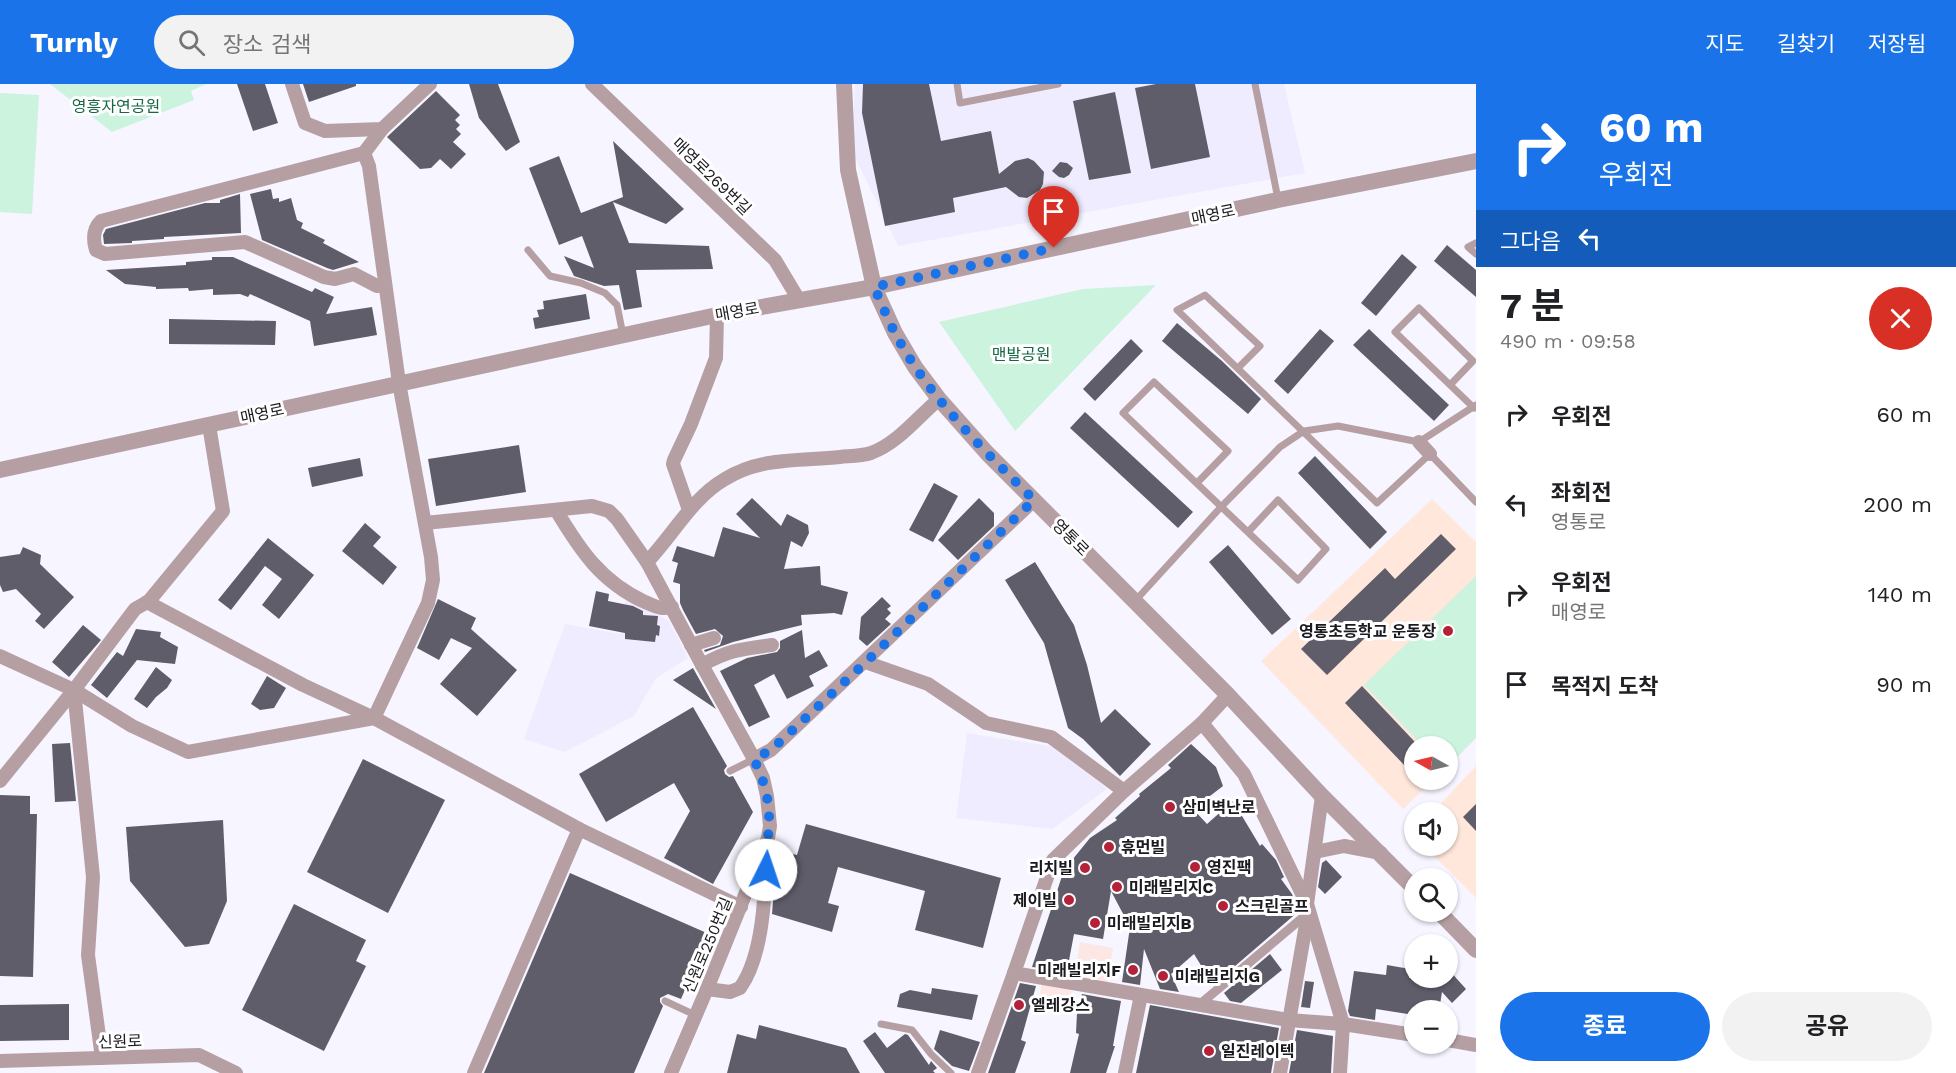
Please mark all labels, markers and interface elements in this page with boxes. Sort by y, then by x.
search box [154,15,574,69]
text: Turnly [30,26,118,59]
icon: search [175,26,208,59]
text: 지도 [1705,31,1744,56]
text: 길찾기 [1777,31,1835,56]
text: 저장됨 [1868,31,1926,56]
text: 장소 검색 [223,32,311,57]
park label: 영흥자연공원 [72,97,160,116]
text: 60 m [1599,103,1703,152]
icon: right [1500,108,1578,186]
street label: 매영로269번길 [668,134,755,219]
text: 우회전 [1599,159,1674,191]
pin [1028,186,1079,248]
icon: arrive [1037,195,1070,228]
street label: 매영로 [1190,201,1237,228]
icon: left [1573,222,1606,255]
text: 그다음 [1500,229,1561,254]
text: 7 분 [1500,285,1564,327]
button: close [1869,287,1932,350]
street label: 매영로 [714,298,761,325]
text: 490 m · 09:58 [1500,329,1636,353]
park label: 맨발공원 [992,345,1050,364]
icon: right [1500,398,1533,431]
street label: 매영로 [239,400,286,427]
text: 60 m [1876,402,1932,427]
text: 우회전 [1551,404,1612,429]
text: 좌회전 [1551,480,1612,505]
icon: left [1500,488,1533,521]
text: 200 m [1863,492,1932,517]
text: 영통로 [1551,510,1606,534]
street label: 영통로 [1048,515,1093,560]
text: 우회전 [1551,570,1612,595]
icon: right [1500,578,1533,611]
text: 140 m [1868,582,1932,607]
text: 매영로 [1551,600,1606,624]
place label: 영통초등학교 운동장 [1299,622,1436,641]
marker: 영통초등학교 운동장 [1441,624,1455,638]
icon: arrive [1500,668,1533,701]
text: 90 m [1876,672,1932,697]
text: 목적지 도착 [1551,674,1659,699]
north arrow [1404,736,1458,790]
map controls [1404,736,1458,1054]
place label: 삼미벽난로 [1182,798,1256,817]
marker: 삼미벽난로 [1163,800,1177,814]
button: sound [1404,802,1458,856]
position arrow [734,838,798,902]
place label: 휴먼빌 [1121,838,1165,857]
marker: 휴먼빌 [1102,840,1116,854]
place label: 영진팩 [1207,858,1251,877]
place label: 리치빌 [1029,859,1073,878]
marker: 영진팩 [1188,860,1202,874]
marker: 리치빌 [1078,861,1092,875]
button: search [1404,868,1458,922]
place label: 미래빌리지C [1129,878,1214,897]
marker: 미래빌리지C [1110,880,1124,894]
place label: 제이빌 [1013,891,1057,910]
marker: 제이빌 [1062,893,1076,907]
street label: 신원로250번길 [679,894,736,996]
place label: 스크린골프 [1235,897,1309,916]
marker: 스크린골프 [1216,899,1230,913]
place label: 미래빌리지B [1107,914,1192,933]
marker: 미래빌리지B [1088,916,1102,930]
button: + [1404,934,1458,988]
place label: 미래빌리지F [1038,961,1121,980]
marker: 미래빌리지F [1126,963,1140,977]
place label: 미래빌리지G [1175,967,1260,986]
marker: 미래빌리지G [1156,969,1170,983]
button: 종료 [1500,992,1710,1061]
button: 공유 [1722,992,1932,1061]
place label: 엘레강스 [1031,996,1090,1015]
marker: 엘레강스 [1012,998,1026,1012]
button: − [1404,1000,1458,1054]
street label: 신원로 [98,1031,143,1052]
place label: 일진레이텍 [1221,1042,1295,1061]
marker: 일진레이텍 [1202,1044,1216,1058]

